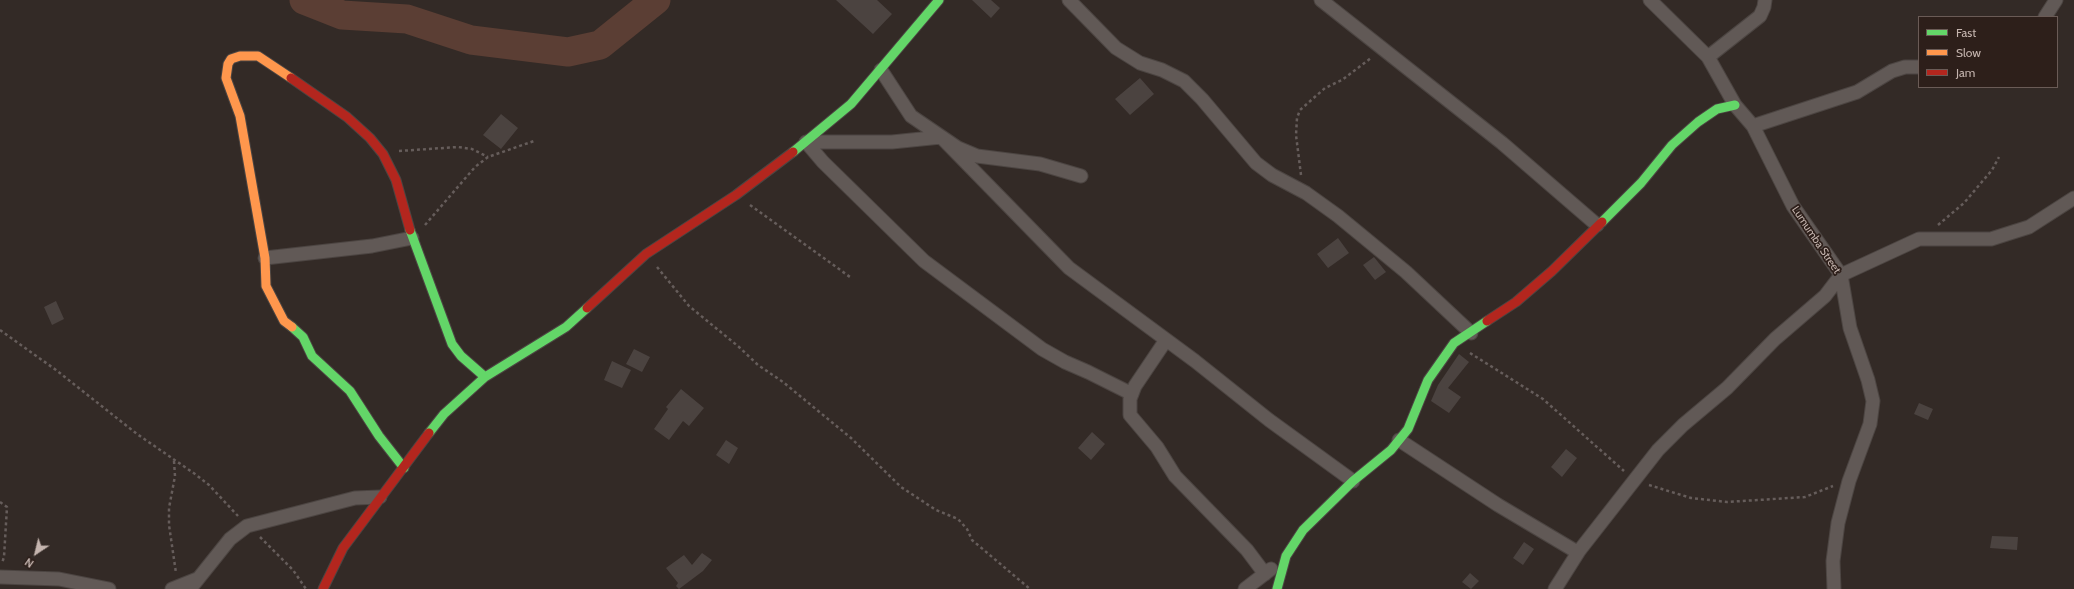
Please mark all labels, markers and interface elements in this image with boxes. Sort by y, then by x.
legend [1918,16,2058,88]
text: Fast [1956,25,1976,40]
text: Slow [1956,45,1981,60]
text: Jam [1956,65,1975,80]
street label: Lumumba Street [1789,204,1843,276]
north arrow [16,533,56,573]
text: N [22,555,36,571]

